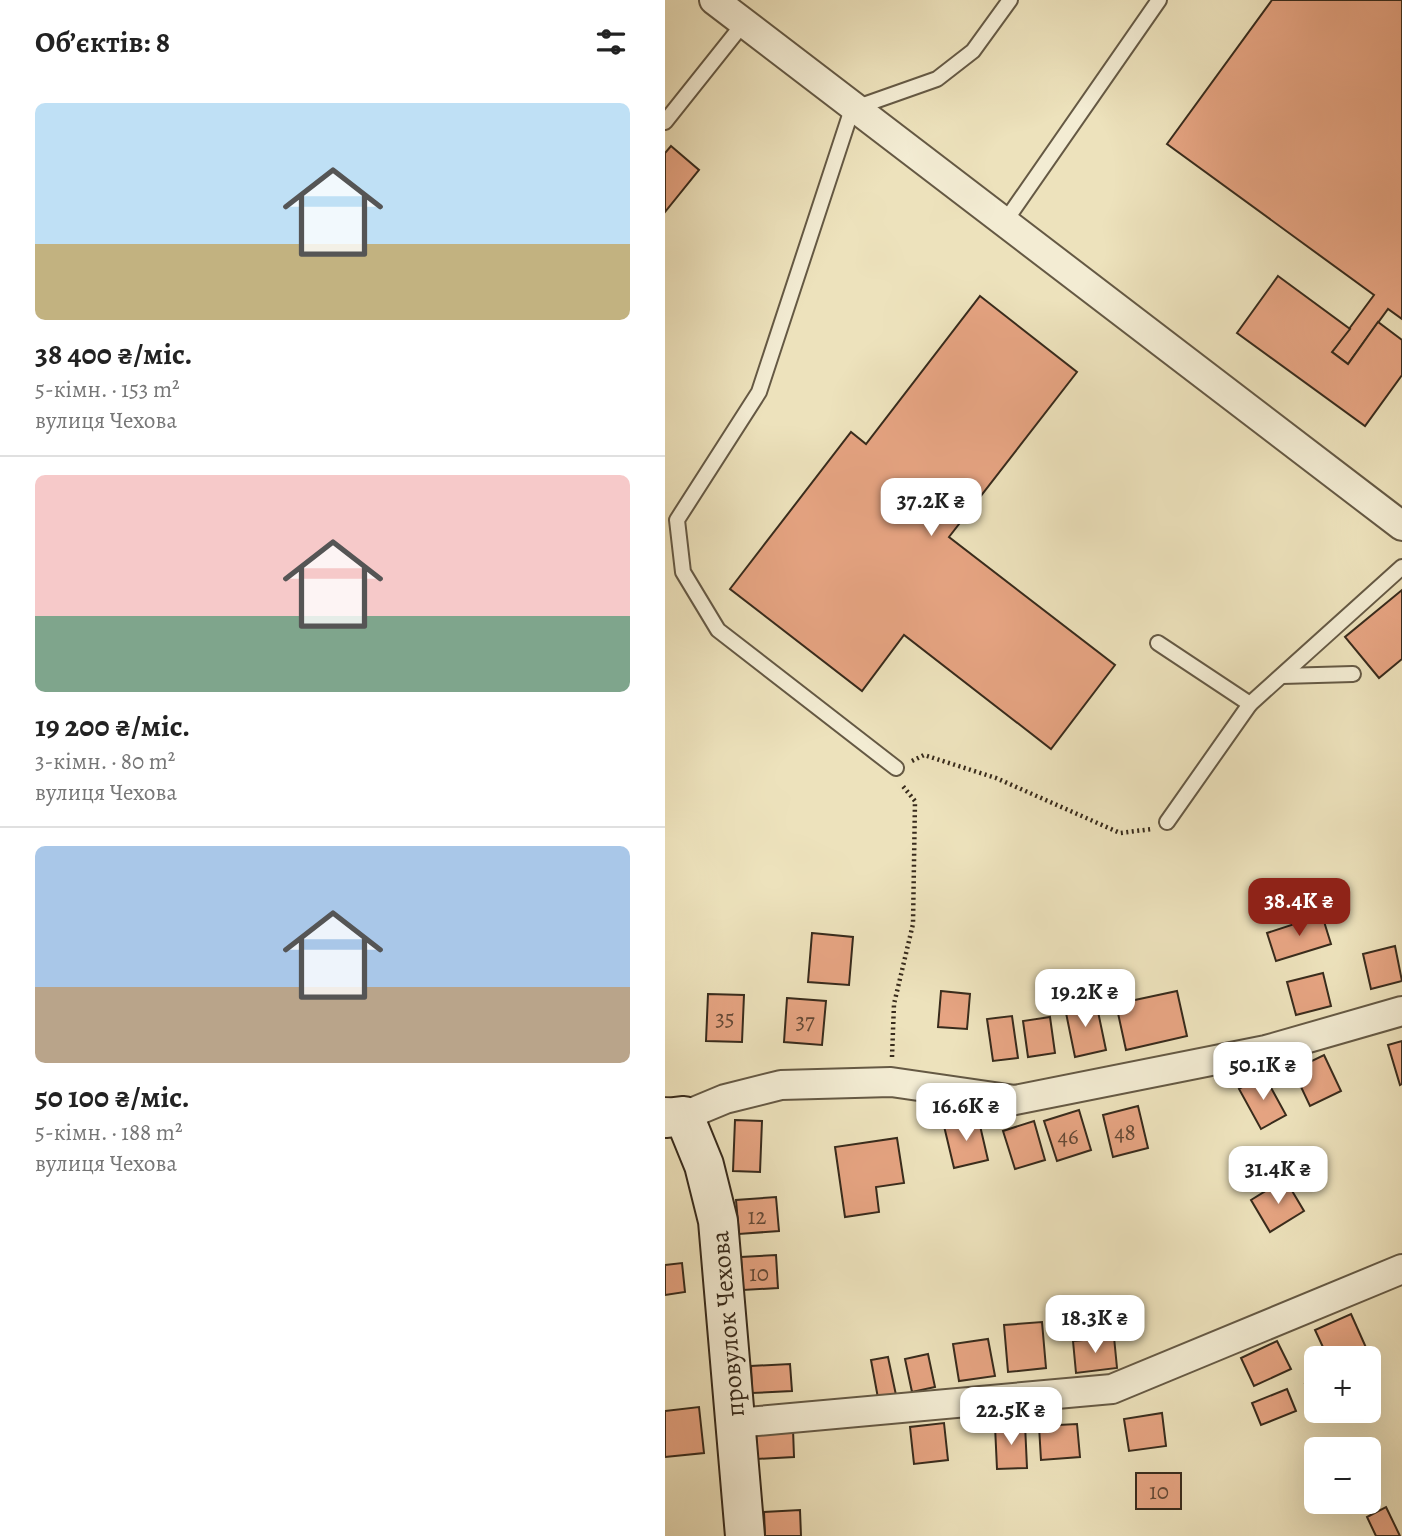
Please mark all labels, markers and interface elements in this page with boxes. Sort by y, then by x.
text: Об’єктів: 8 [35,22,170,62]
icon: filters [592,23,630,61]
icon: home [270,149,396,275]
text: 38 400 ₴/міс. [35,334,193,374]
text: 5-кімн. · 153 m² [35,374,180,405]
text: вулиця Чехова [35,405,177,436]
pin: 37.2K ₴ [866,478,996,538]
text: 37.2K ₴ [897,485,965,516]
icon: home [270,521,396,647]
text: 19 200 ₴/міс. [35,706,190,746]
text: 3-кімн. · 80 m² [35,746,175,777]
text: вулиця Чехова [35,777,177,808]
pin: 38.4K ₴ [1234,878,1364,938]
text: 38.4K ₴ [1264,885,1334,916]
icon: home [270,892,396,1018]
pin: 19.2K ₴ [1020,970,1150,1029]
text: 19.2K ₴ [1051,976,1119,1007]
house number: 35 [715,1003,735,1034]
house number: 37 [795,1006,815,1037]
pin: 50.1K ₴ [1198,1042,1328,1102]
text: 50.1K ₴ [1229,1049,1297,1080]
text: 50 100 ₴/міс. [35,1077,190,1117]
pin: 16.6K ₴ [901,1084,1031,1143]
text: 16.6K ₴ [932,1090,1000,1121]
text: 5-кімн. · 188 m² [35,1117,183,1148]
house number: 48 [1114,1117,1136,1148]
house number: 46 [1057,1121,1079,1152]
pin: 31.4K ₴ [1213,1146,1343,1206]
text: вулиця Чехова [35,1148,177,1179]
text: 31.4K ₴ [1245,1153,1311,1184]
house number: 12 [748,1201,766,1232]
street label: провулок Чехова [702,1230,753,1418]
house number: 10 [749,1258,769,1289]
pin: 18.3K ₴ [1030,1296,1160,1355]
text: 18.3K ₴ [1062,1302,1128,1333]
map controls [1304,1346,1381,1514]
button: + [1304,1346,1381,1423]
pin: 22.5K ₴ [946,1388,1076,1447]
text: 22.5K ₴ [976,1394,1046,1425]
button: − [1304,1437,1381,1514]
house number: 10 [1149,1476,1169,1507]

